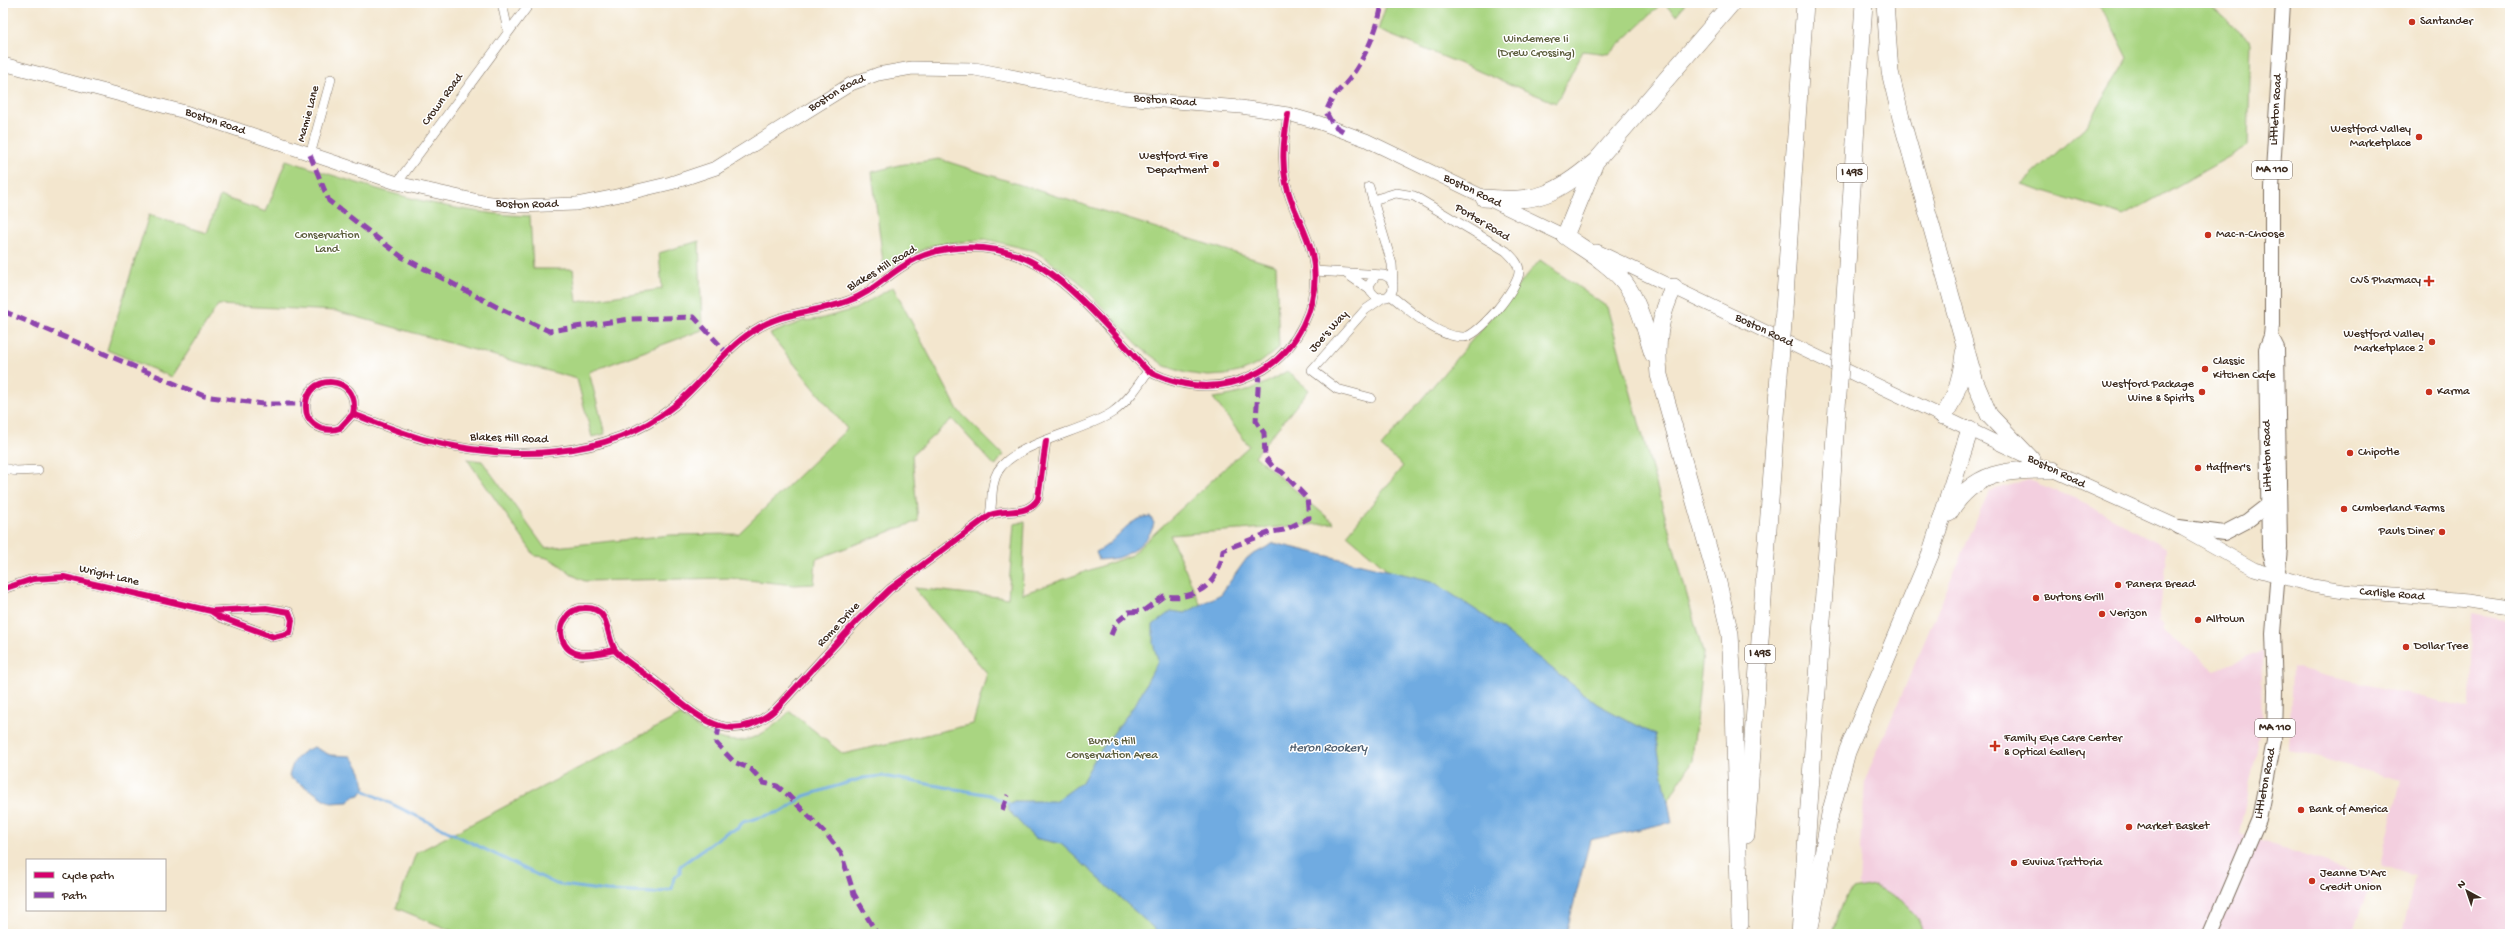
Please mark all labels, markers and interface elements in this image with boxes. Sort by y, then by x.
place label: Santander [2420,15,2474,29]
marker: Santander [2407,17,2417,27]
park label: Windemere Ii (Drew Crossing) [1497,33,1575,61]
street label: Crown Road [419,70,467,129]
street label: Boston Road [805,72,868,116]
street label: Littleton Road [2268,73,2286,146]
street label: Mamie Lane [295,83,323,144]
street label: Boston Road [1132,92,1198,111]
street label: Boston Road [182,105,248,139]
place label: Westford Valley Marketplace [2331,123,2412,151]
marker: Westford Valley Marketplace [2414,132,2424,142]
place label: Westford Fire Department [1139,150,1209,178]
marker: Westford Fire Department [1211,159,1221,169]
road number: MA 110 [2252,161,2292,179]
road number: I 495 [1837,164,1867,182]
street label: Boston Road [1440,171,1504,212]
street label: Boston Road [494,196,559,213]
street label: Porter Road [1451,201,1513,245]
place label: Mac-n-Choose [2216,228,2285,242]
park label: Conservation Land [295,229,360,257]
marker: Mac-n-Choose [2203,230,2213,240]
street label: Blakes Hill Road [844,242,920,296]
place label: CVS Pharmacy [2350,274,2421,288]
marker: CVS Pharmacy [2424,276,2434,286]
street label: Joe's Way [1306,308,1352,356]
street label: Boston Road [1732,311,1796,351]
place label: Westford Valley Marketplace 2 [2344,328,2424,356]
marker: Westford Valley Marketplace 2 [2427,337,2437,347]
place label: Classic Kitchen Cafe [2213,355,2276,383]
marker: Classic Kitchen Cafe [2200,364,2210,374]
place label: Westford Package Wine & Spirits [2102,378,2195,406]
place label: Karma [2437,385,2470,399]
marker: Westford Package Wine & Spirits [2197,387,2207,397]
marker: Karma [2424,387,2434,397]
street label: Littleton Road [2260,419,2276,492]
street label: Blakes Hill Road [469,431,549,447]
place label: Chipotle [2358,446,2400,460]
marker: Chipotle [2345,448,2355,458]
street label: Boston Road [2024,452,2088,492]
place label: Haffner's [2206,461,2251,475]
marker: Haffner's [2193,463,2203,473]
place label: Cumberland Farms [2352,502,2445,516]
marker: Cumberland Farms [2339,504,2349,514]
place label: Pauls Diner [2378,525,2436,539]
marker: Pauls Diner [2437,527,2447,537]
street label: Wright Lane [78,562,141,590]
place label: Panera Bread [2125,578,2196,592]
marker: Panera Bread [2113,580,2123,590]
street label: Carlisle Road [2359,585,2426,605]
place label: Burtons Grill [2043,591,2104,605]
marker: Burtons Grill [2031,593,2041,603]
street label: Rome Drive [815,599,864,650]
place label: Verizon [2109,607,2147,621]
marker: Verizon [2097,609,2107,619]
place label: Alltown [2206,613,2245,627]
marker: Alltown [2193,615,2203,625]
place label: Dollar Tree [2413,640,2469,654]
marker: Dollar Tree [2401,642,2411,652]
road number: I 495 [1745,645,1775,663]
road number: MA 110 [2255,719,2295,737]
place label: Family Eye Care Center & Optical Gallery [2003,732,2124,760]
park label: Burn’s Hill Conservation Area [1066,735,1158,763]
marker: Family Eye Care Center & Optical Gallery [1989,740,2001,752]
water label: Heron Rookery [1289,741,1369,756]
street label: Littleton Road [2252,746,2280,820]
place label: Bank of America [2308,803,2388,817]
marker: Bank of America [2296,805,2306,815]
place label: Market Basket [2137,820,2210,834]
marker: Market Basket [2124,822,2134,832]
place label: Evviva Trattoria [2022,856,2103,870]
marker: Evviva Trattoria [2009,858,2019,868]
legend [26,859,166,911]
place label: Jeanne D'Arc Credit Union [2320,867,2387,895]
text: Cycle path [62,870,115,884]
north arrow [2447,871,2487,911]
marker: Jeanne D'Arc Credit Union [2307,876,2317,886]
text: N [2455,878,2468,892]
text: Path [61,890,87,904]

